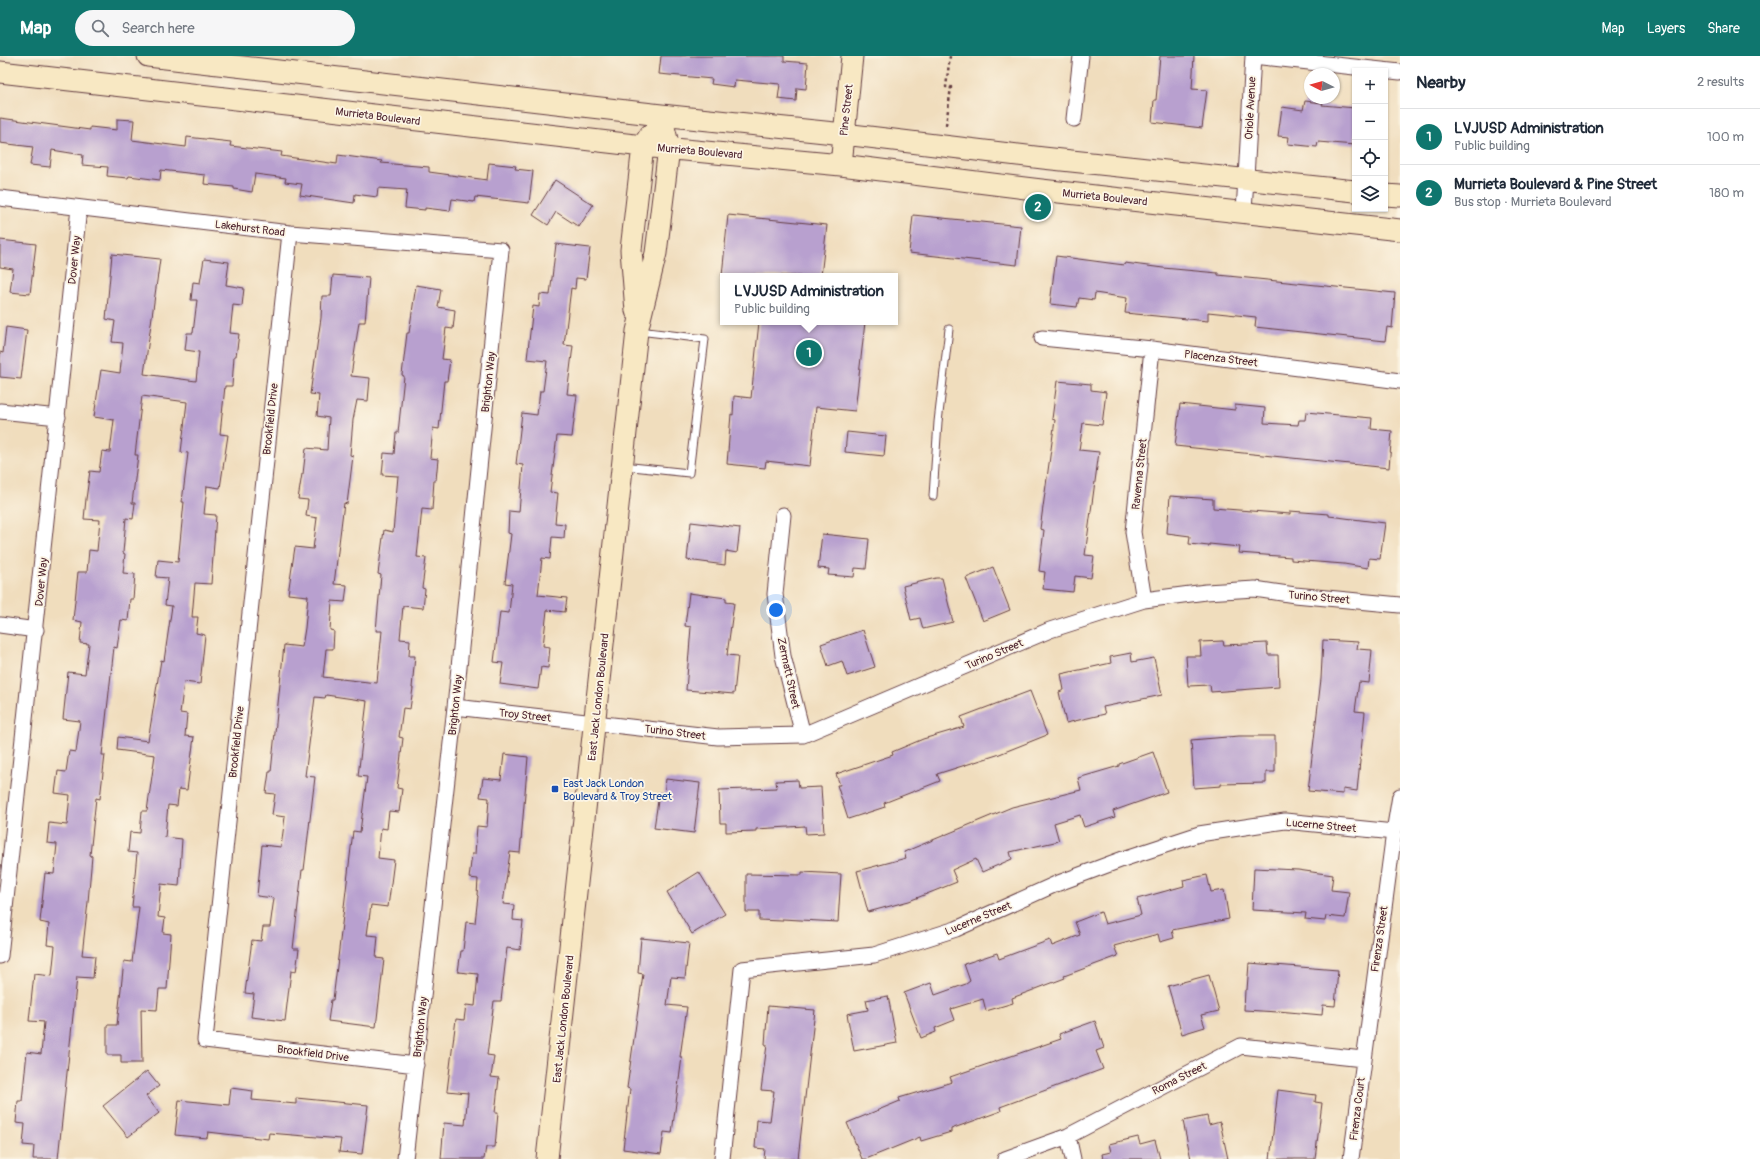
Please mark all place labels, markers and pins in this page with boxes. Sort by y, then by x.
pin: 2 [1025,192,1051,222]
pin: 1 [796,338,822,368]
place label: East Jack London Boulevard & Troy Street [563,777,672,803]
marker: East Jack London Boulevard & Troy Street [550,784,560,794]

